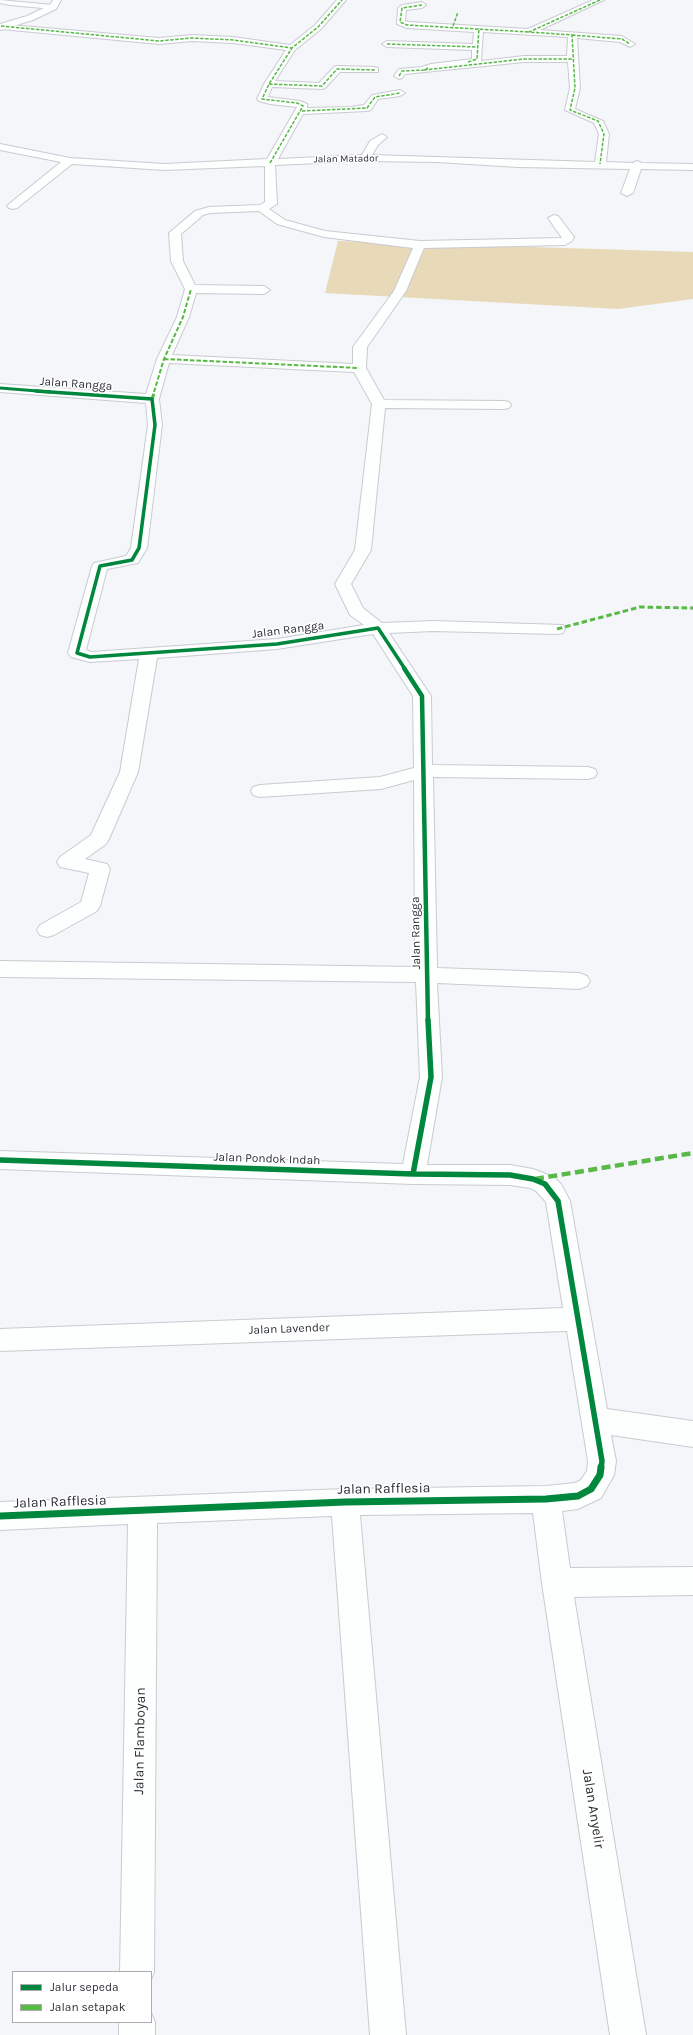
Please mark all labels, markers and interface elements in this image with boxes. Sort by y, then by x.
street label: Jalan Matador [314,152,378,166]
street label: Jalan Rangga [39,374,113,394]
street label: Jalan Rangga [251,618,325,642]
street label: Jalan Rangga [408,896,424,970]
street label: Jalan Pondok Indah [213,1150,321,1168]
street label: Jalan Lavender [248,1320,330,1338]
street label: Jalan Rafflesia [337,1480,431,1498]
street label: Jalan Rafflesia [13,1492,107,1512]
street label: Jalan Flamboyan [131,1687,149,1795]
street label: Jalan Anyelir [578,1768,608,1850]
legend [12,1971,152,2023]
text: Jalur sepeda [50,1980,119,1994]
text: Jalan setapak [50,2000,125,2014]

